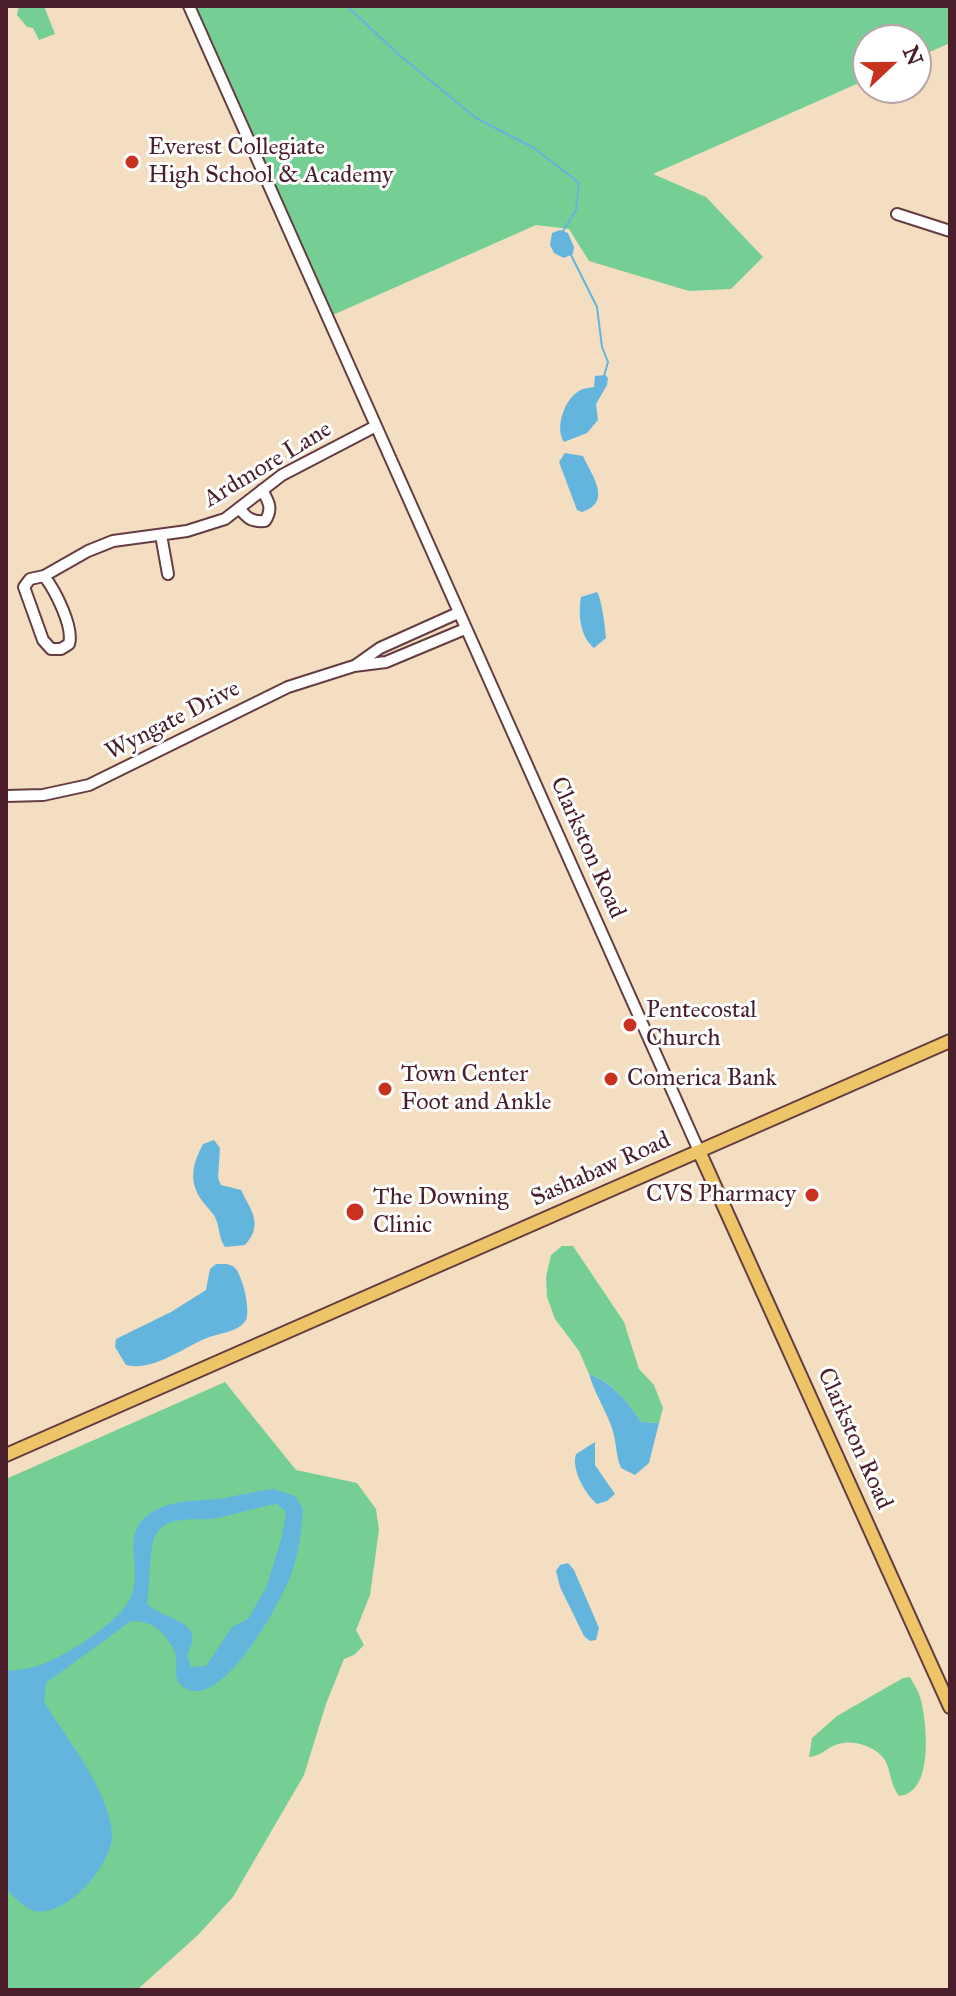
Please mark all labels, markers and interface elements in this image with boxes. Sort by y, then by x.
north arrow [852,24,932,104]
text: N [897,42,929,69]
place label: Everest Collegiate High School & Academy [148,134,393,190]
marker: Everest Collegiate High School & Academy [123,153,141,171]
street label: Ardmore Lane [199,416,337,514]
street label: Wyngate Drive [101,675,245,767]
street label: Clarkston Road [543,773,631,923]
place label: Pentecostal Church [646,997,757,1053]
marker: Pentecostal Church [621,1016,639,1034]
place label: Town Center Foot and Ankle [401,1061,551,1117]
place label: Comerica Bank [627,1065,777,1093]
marker: Comerica Bank [602,1070,620,1088]
marker: Town Center Foot and Ankle [376,1080,394,1098]
street label: Sashabaw Road [527,1126,675,1214]
place label: CVS Pharmacy [646,1181,796,1209]
place label: The Downing Clinic [373,1184,508,1240]
marker: CVS Pharmacy [803,1186,821,1204]
marker: The Downing Clinic [344,1201,366,1223]
street label: Clarkston Road [810,1364,898,1514]

